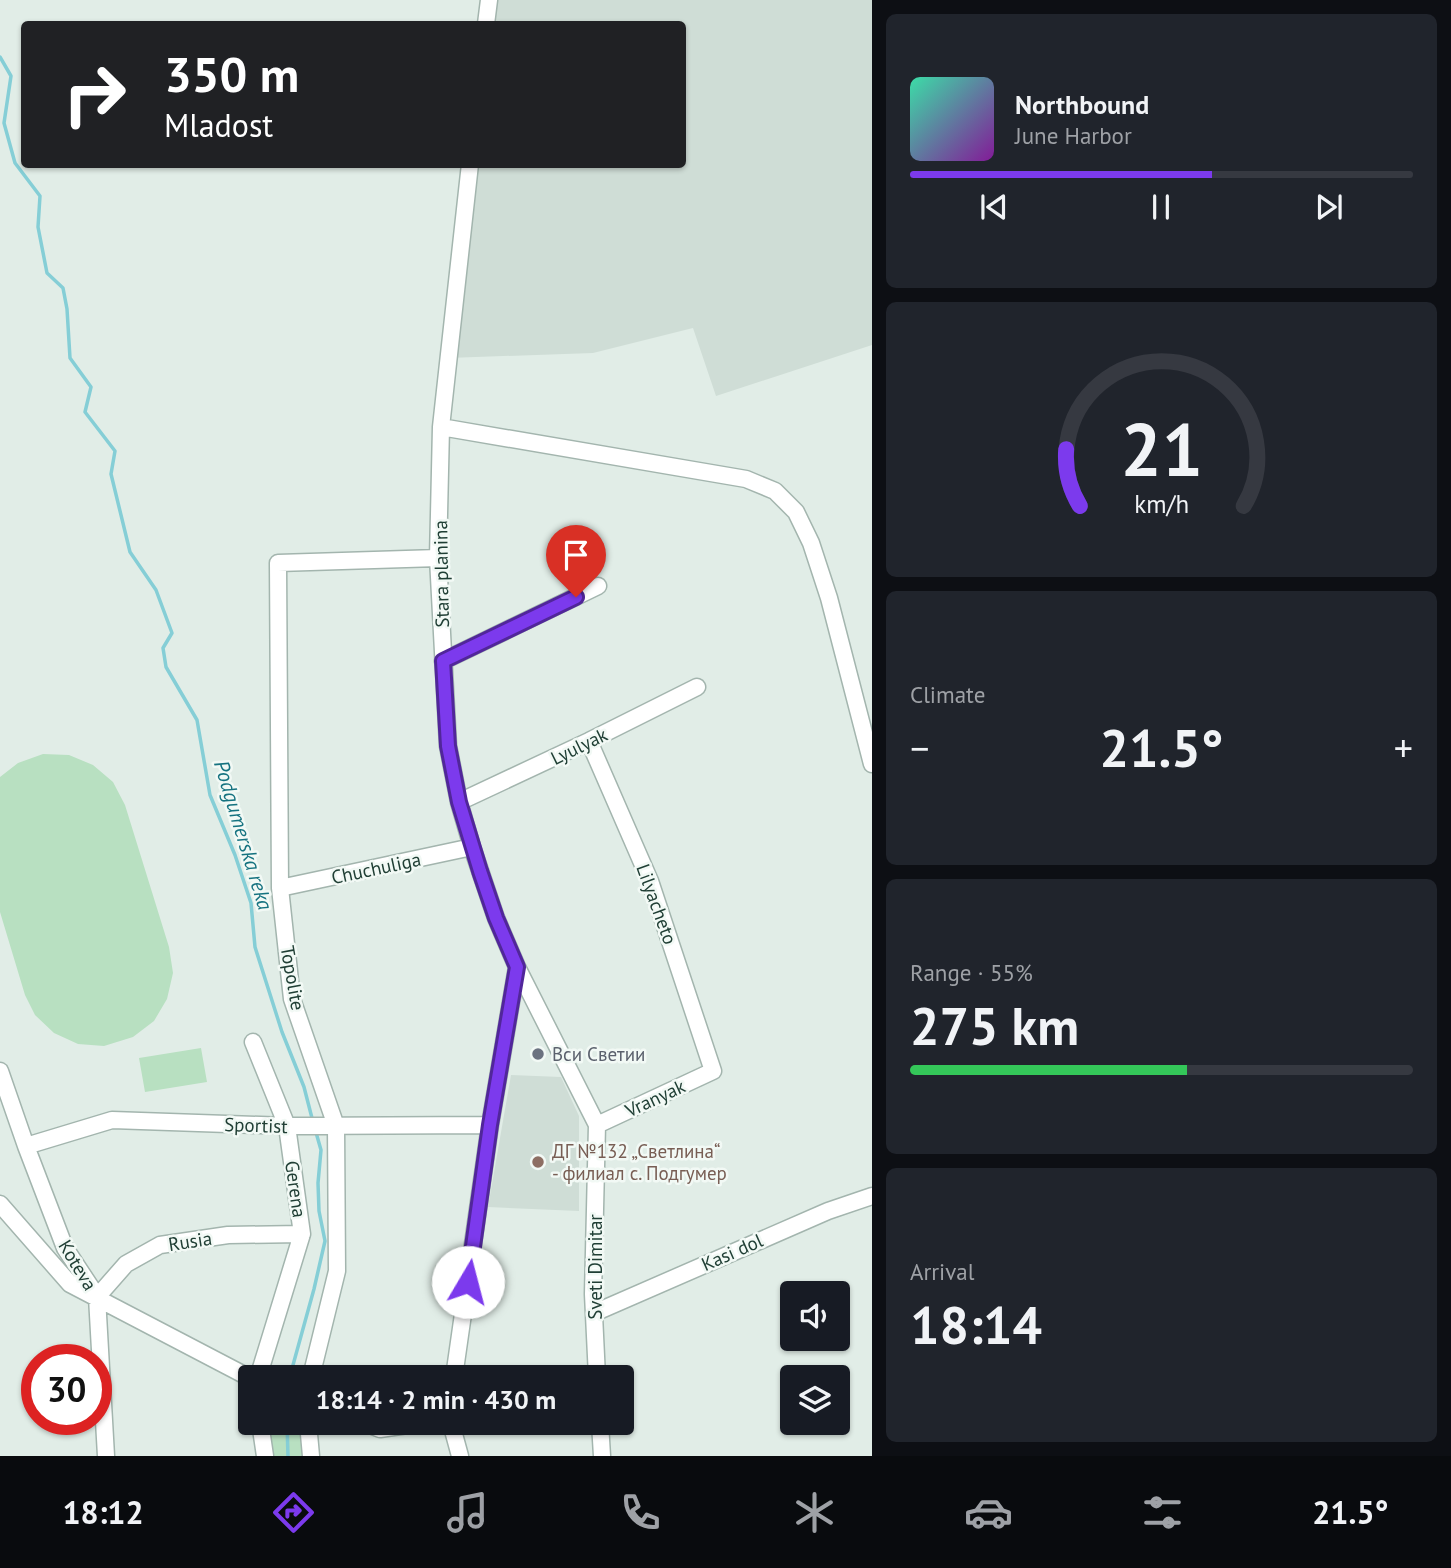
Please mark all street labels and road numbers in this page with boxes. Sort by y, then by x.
street label: Stara planina [428,520,454,628]
street label: Lyulyak [547,722,611,770]
street label: Chuchuliga [329,847,423,889]
street label: Lilyacheto [631,861,683,947]
street label: Topolite [276,944,310,1012]
street label: Vranyak [620,1074,689,1123]
street label: Sportist [224,1112,289,1138]
street label: Gerena [280,1159,312,1219]
street label: Sveti Dimitar [583,1214,607,1320]
street label: Rusia [166,1226,214,1256]
street label: Kasi dol [698,1228,767,1276]
street label: Koteva [54,1235,102,1295]

